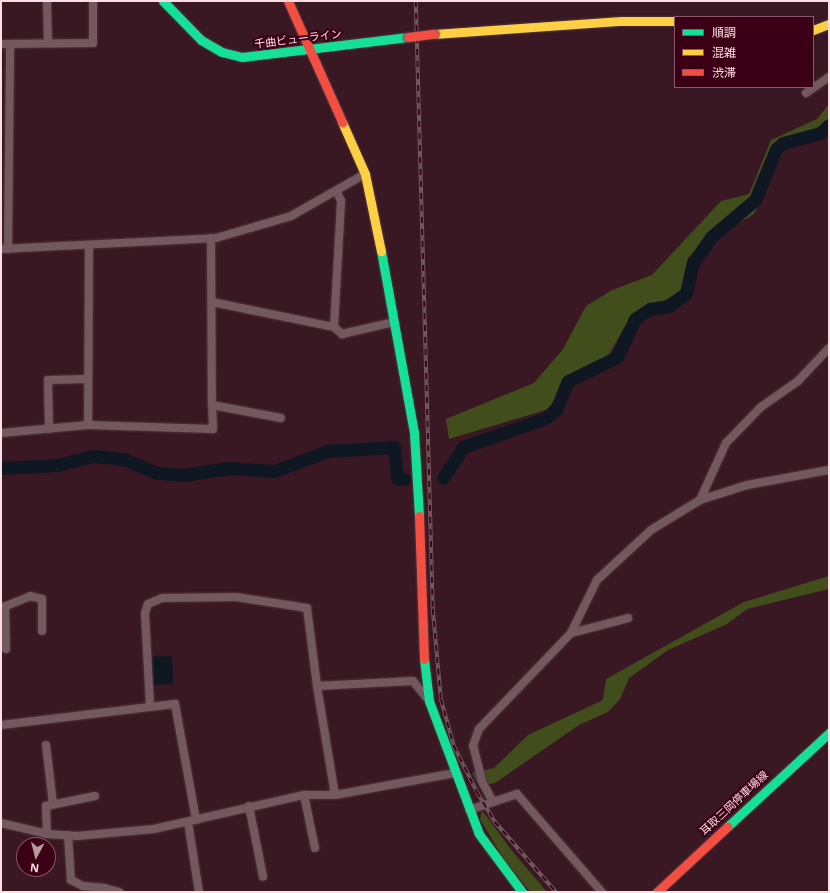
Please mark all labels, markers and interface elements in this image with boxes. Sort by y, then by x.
legend [674,16,814,88]
text: 順調 [712,24,736,41]
street label: 千曲ビューライン [254,27,342,51]
text: 混雑 [712,44,736,61]
text: 渋滞 [712,64,736,81]
street label: 耳取三岡停車場線 [697,768,771,838]
north arrow [16,837,56,877]
text: N [29,860,40,876]

